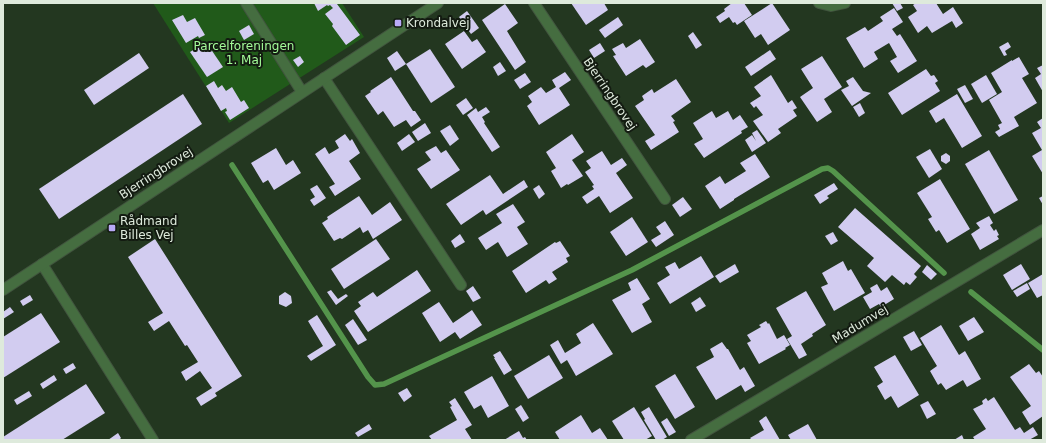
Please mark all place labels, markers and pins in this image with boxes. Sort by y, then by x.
place label: Krondalvej [406,16,470,30]
marker: Krondalvej [393,18,403,28]
place label: Rådmand Billes Vej [120,214,177,242]
marker: Rådmand Billes Vej [107,223,117,233]

